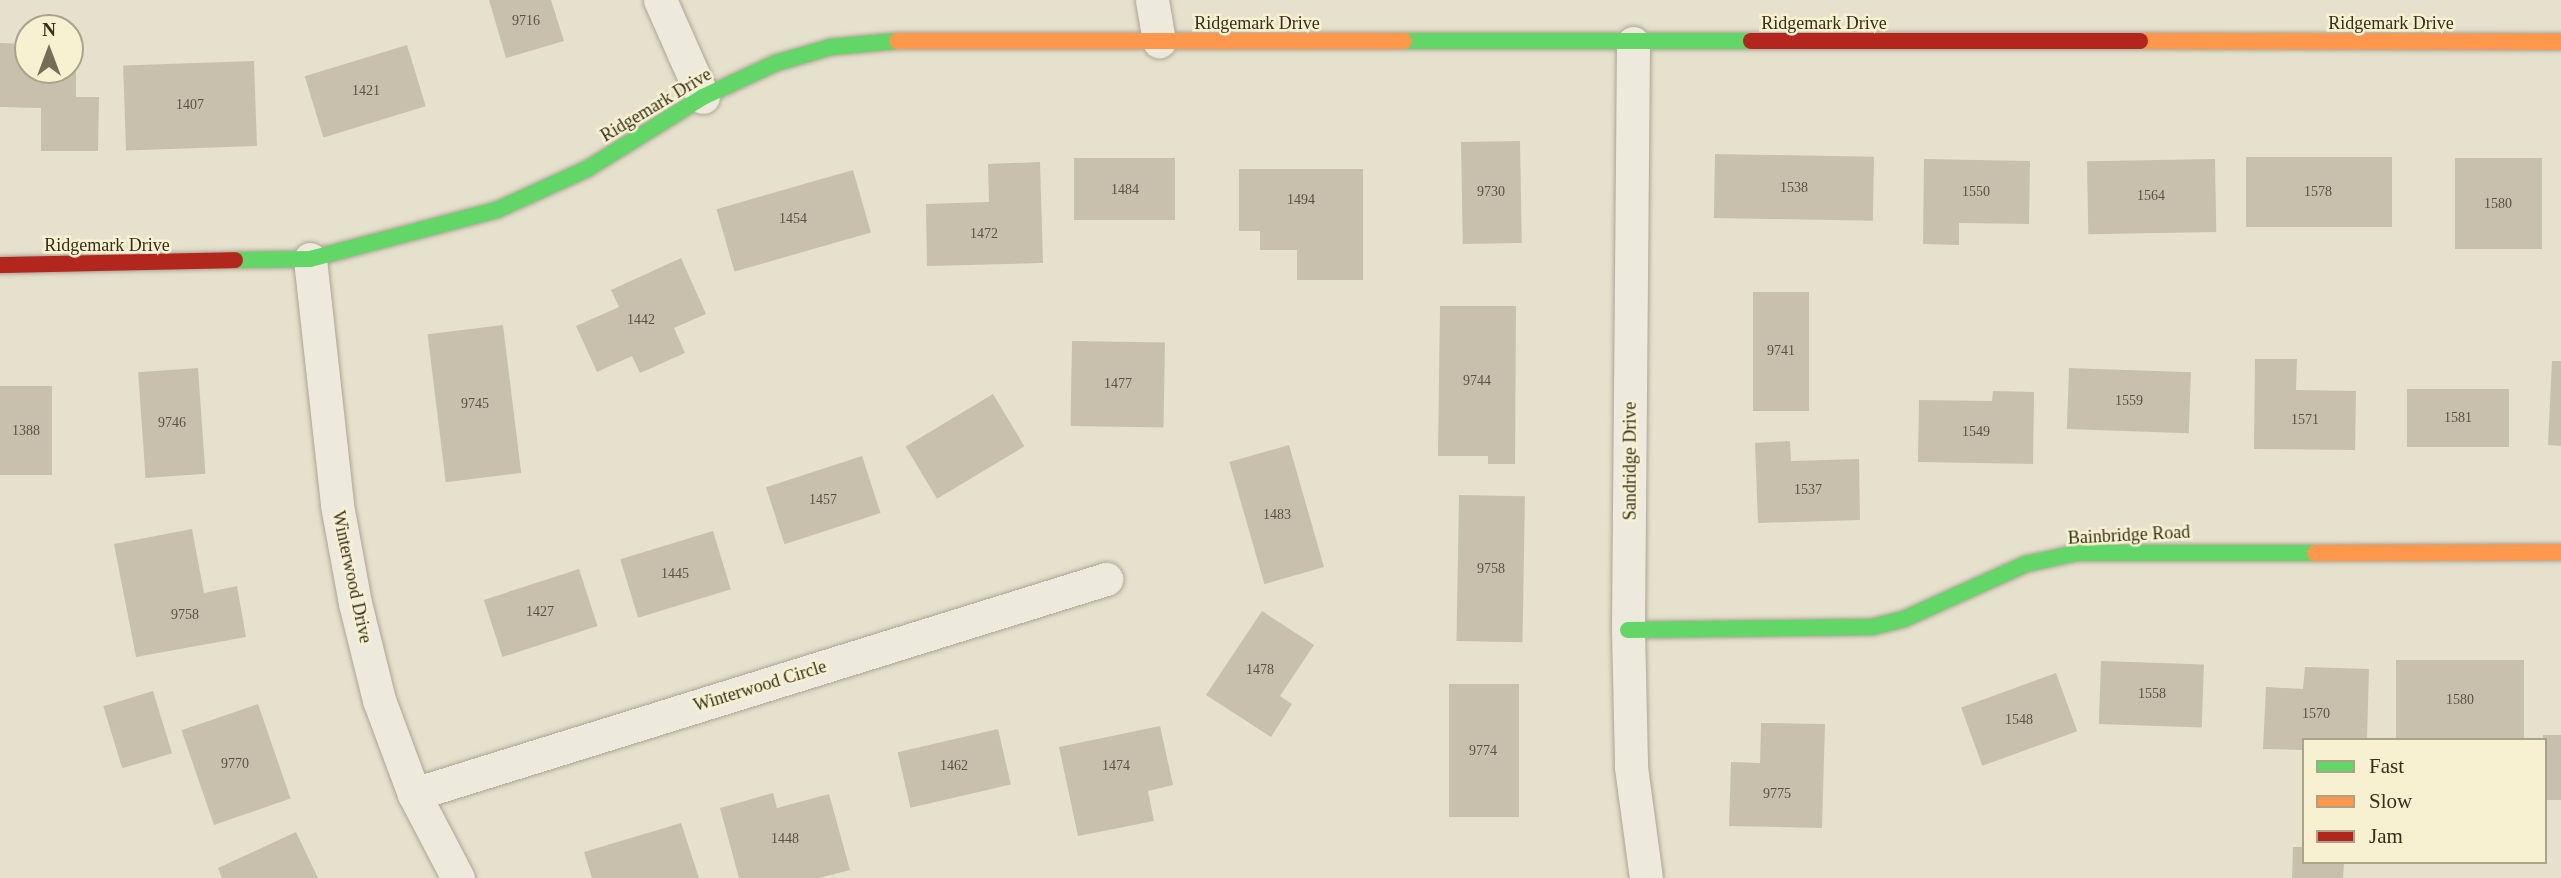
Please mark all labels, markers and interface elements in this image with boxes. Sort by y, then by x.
street label: Ridgemark Drive [1194,12,1320,34]
street label: Ridgemark Drive [1761,12,1887,34]
street label: Ridgemark Drive [2328,12,2454,34]
house number: 9716 [512,13,540,29]
north arrow [14,14,84,84]
text: N [42,19,56,40]
street label: Ridgemark Drive [597,63,715,147]
house number: 1421 [352,83,380,99]
house number: 1407 [176,97,204,113]
house number: 1538 [1780,180,1808,196]
house number: 1484 [1111,182,1139,198]
house number: 9730 [1477,184,1505,200]
house number: 1550 [1962,184,1990,200]
house number: 1578 [2304,184,2332,200]
house number: 1564 [2137,188,2165,204]
house number: 1494 [1287,192,1315,208]
house number: 1580 [2484,196,2512,212]
house number: 1454 [779,211,807,227]
house number: 1472 [970,226,998,242]
street label: Ridgemark Drive [44,234,170,256]
house number: 1442 [627,312,655,328]
house number: 9741 [1767,343,1795,359]
house number: 9744 [1463,373,1491,389]
house number: 1477 [1104,376,1132,392]
house number: 1559 [2115,393,2143,409]
house number: 9745 [461,396,489,412]
street label: Sandridge Drive [1619,402,1641,520]
house number: 1581 [2444,410,2472,426]
house number: 1571 [2291,412,2319,428]
house number: 9746 [158,415,186,431]
house number: 1388 [12,423,40,439]
house number: 1549 [1962,424,1990,440]
house number: 1537 [1794,482,1822,498]
house number: 1457 [809,492,837,508]
house number: 1483 [1263,507,1291,523]
street label: Winterwood Drive [327,509,377,645]
street label: Bainbridge Road [2067,521,2191,549]
house number: 9758 [1477,561,1505,577]
house number: 1445 [661,566,689,582]
house number: 1427 [526,604,554,620]
house number: 9758 [171,607,199,623]
street label: Winterwood Circle [691,656,829,716]
house number: 1478 [1246,662,1274,678]
house number: 1558 [2138,686,2166,702]
house number: 1580 [2446,692,2474,708]
house number: 1570 [2302,706,2330,722]
house number: 1548 [2005,712,2033,728]
legend [2302,738,2547,864]
house number: 9774 [1469,743,1497,759]
text: Fast [2369,754,2404,778]
house number: 9770 [221,756,249,772]
house number: 1462 [940,758,968,774]
house number: 1474 [1102,758,1130,774]
house number: 9775 [1763,786,1791,802]
text: Slow [2369,789,2412,813]
text: Jam [2369,824,2403,848]
house number: 1448 [771,831,799,847]

